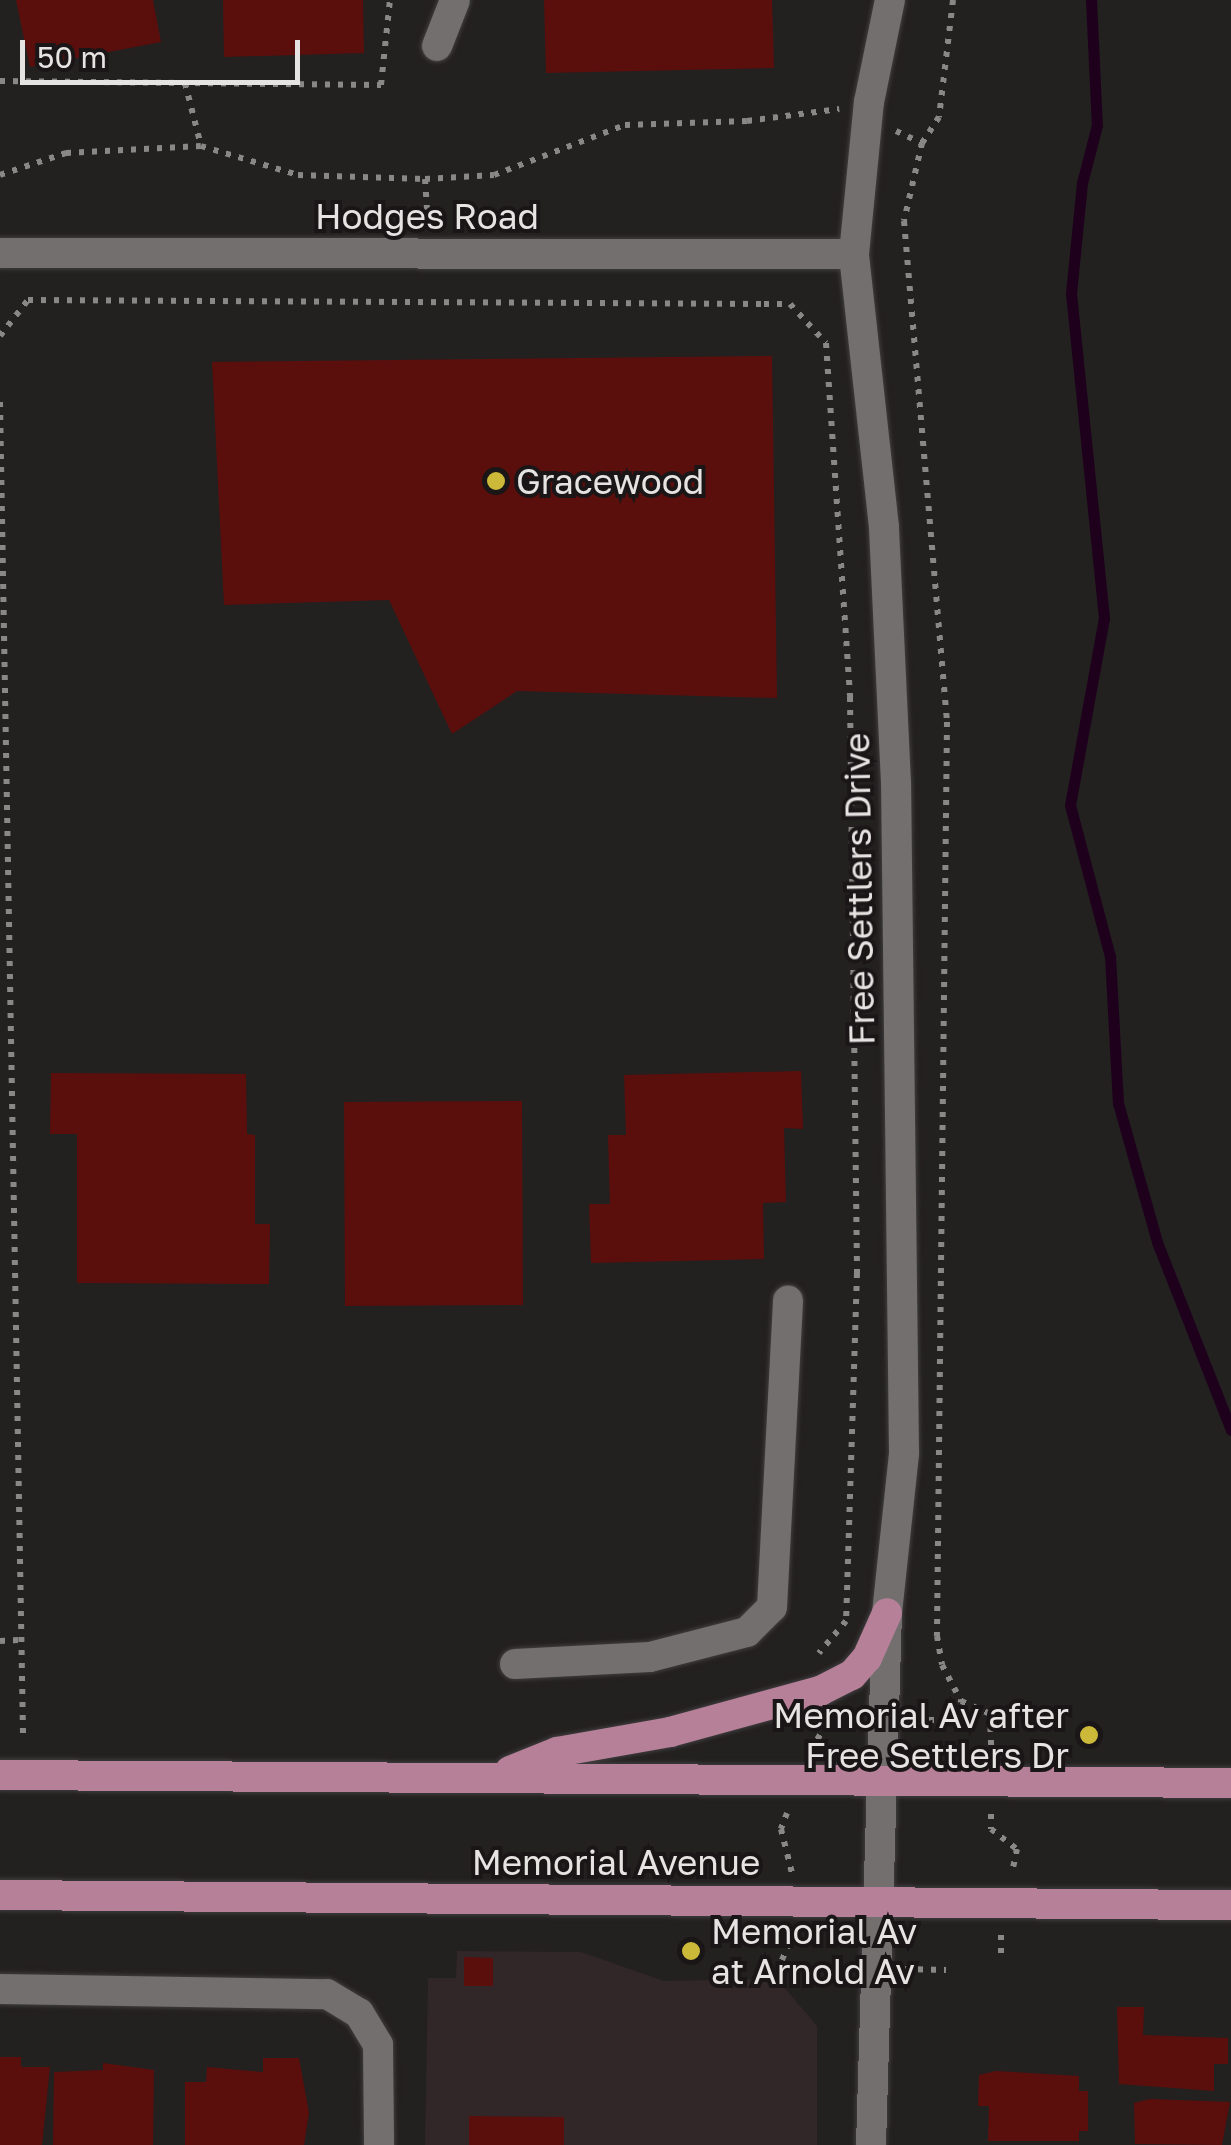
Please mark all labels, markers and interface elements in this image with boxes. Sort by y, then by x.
scale bar [25,20,305,82]
text: 50 m [37,39,107,75]
street label: Hodges Road [315,195,539,237]
place label: Gracewood [516,460,704,502]
marker: Gracewood [485,470,507,492]
street label: Free Settlers Drive [835,732,883,1046]
place label: Memorial Av after Free Settlers Dr [773,1694,1069,1776]
marker: Memorial Av after Free Settlers Dr [1078,1724,1100,1746]
street label: Memorial Avenue [472,1841,760,1883]
place label: Memorial Av at Arnold Av [711,1910,917,1992]
marker: Memorial Av at Arnold Av [680,1940,702,1962]

